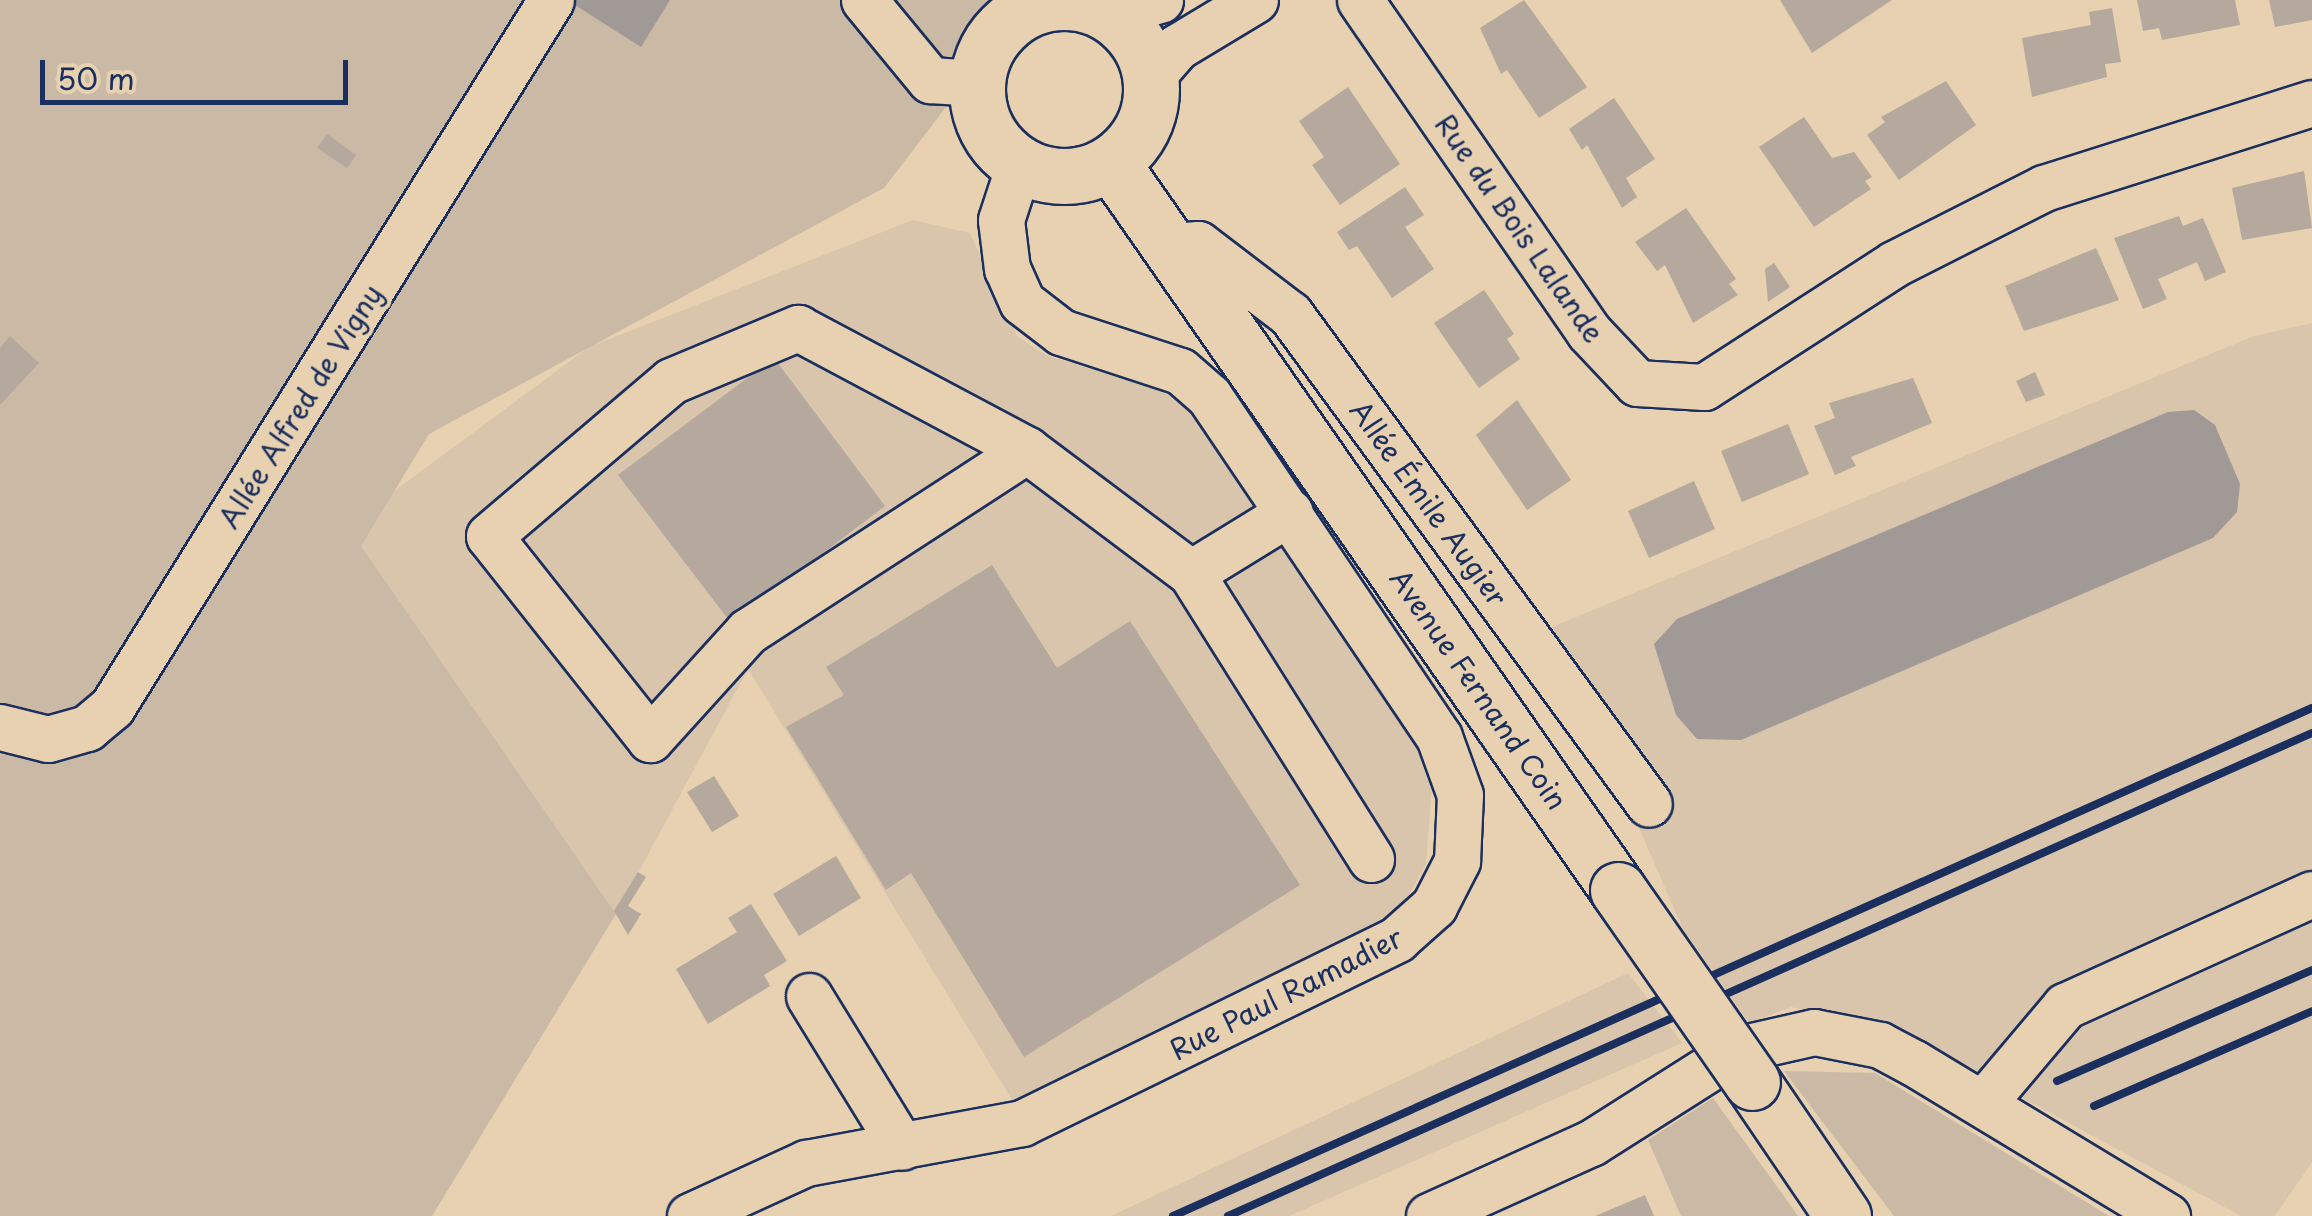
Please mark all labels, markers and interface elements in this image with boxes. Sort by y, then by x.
scale bar [45,40,352,102]
text: 50 m [57,55,135,100]
street label: Rue du Bois Lalande [1428,106,1612,350]
street label: Allée Alfred de Vigny [210,275,390,537]
street label: Allée Émile Augier [1342,392,1516,614]
street label: Avenue Fernand Coin [1383,562,1575,816]
street label: Rue Paul Ramadier [1164,920,1408,1066]

